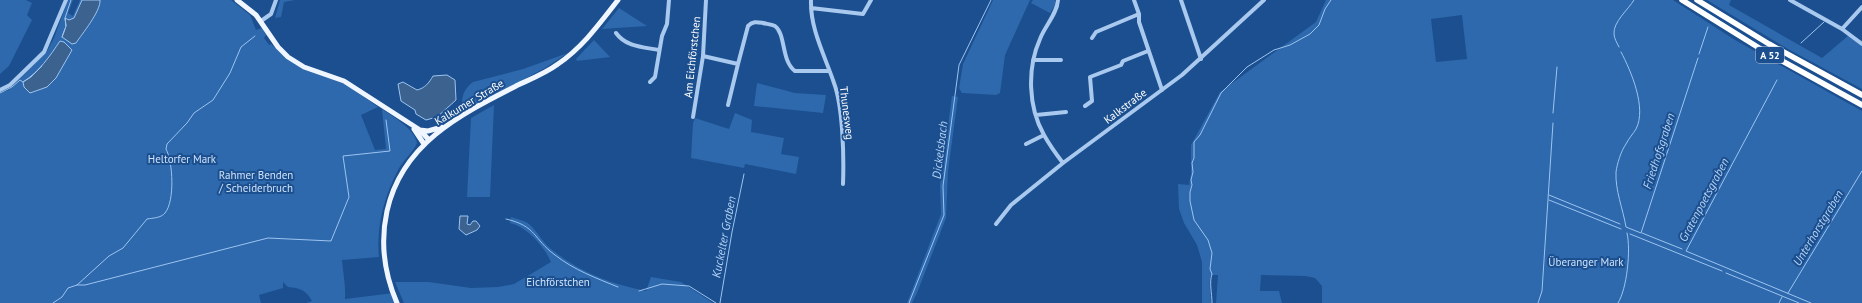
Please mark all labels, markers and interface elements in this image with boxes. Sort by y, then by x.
street label: Am Eichförstchen [681,16,703,98]
road number: A 52 [1756,47,1784,63]
street label: Kalkumer Straße [432,76,507,128]
street label: Kalkstraße [1101,85,1150,127]
street label: Thunesweg [837,86,857,141]
water label: Friedhofsgraben [1639,111,1678,191]
water label: Dickelsbach [929,120,950,180]
park label: Heltorfer Mark [148,152,217,166]
water label: Gratenpoetsgraben [1675,155,1732,244]
park label: Rahmer Benden / Scheiderbruch [218,168,293,195]
water label: Unterhorstgraben [1789,187,1846,268]
water label: Kuckelter Graben [708,195,739,279]
park label: Überanger Mark [1548,255,1624,269]
park label: Eichförstchen [526,275,590,289]

